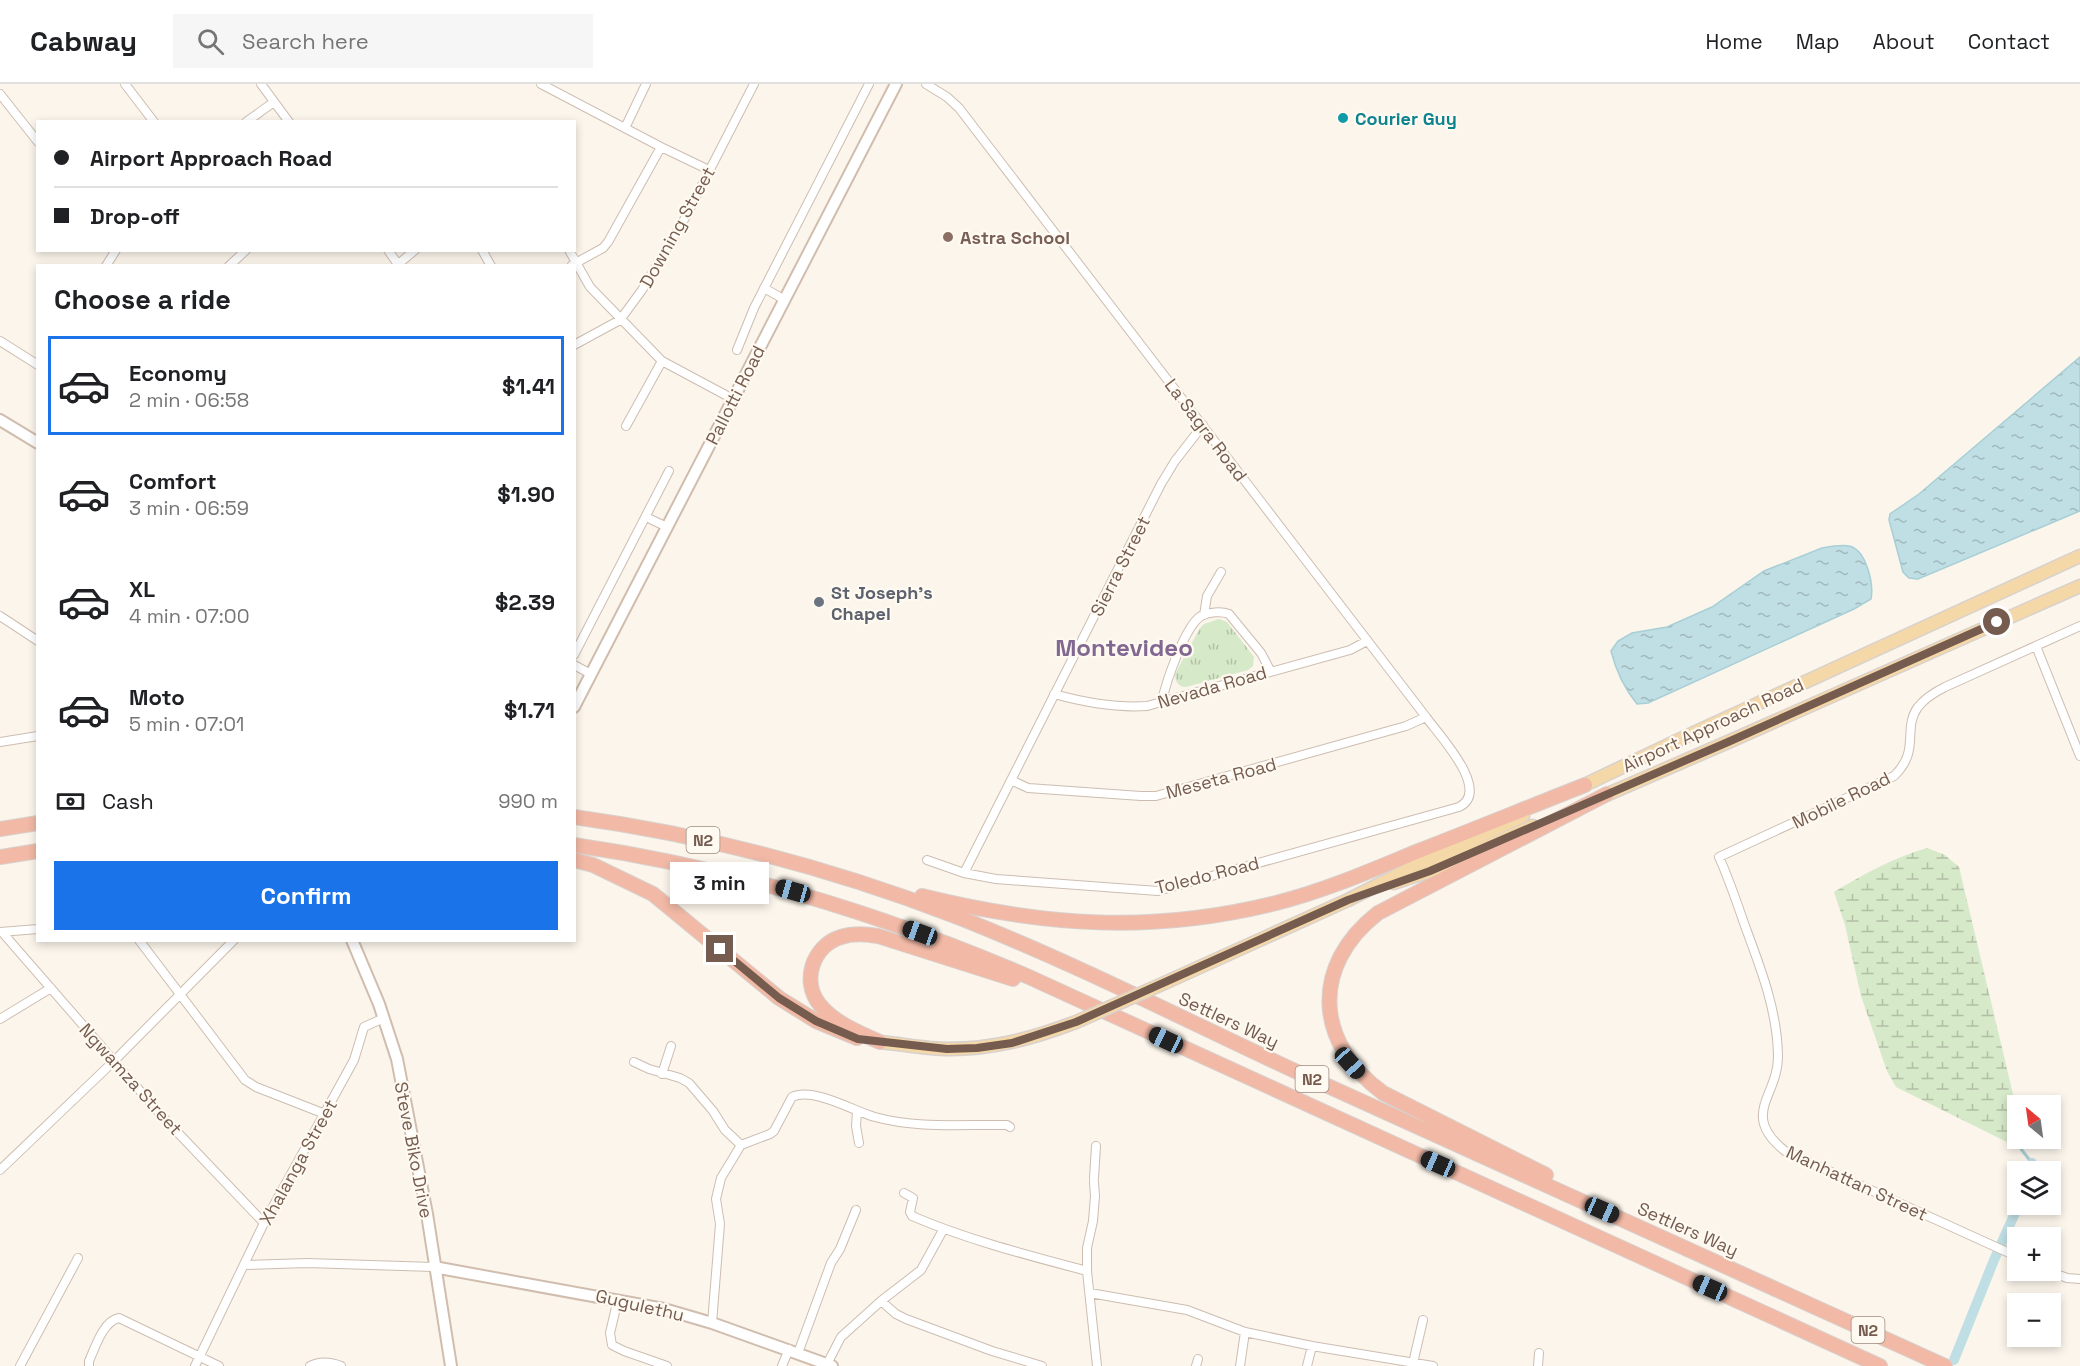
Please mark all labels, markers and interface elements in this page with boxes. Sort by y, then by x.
search box [173,14,593,68]
text: Cabway [30,23,137,59]
icon: search [194,25,227,58]
text: Search here [242,27,369,55]
text: Home [1705,28,1763,55]
text: Map [1796,28,1840,55]
text: About [1873,28,1935,55]
text: Contact [1968,28,2050,55]
place label: Courier Guy [1355,107,1457,130]
marker: Courier Guy [1336,111,1350,125]
text: Airport Approach Road [90,144,332,172]
street label: Downing Street [634,162,720,292]
text: Drop-off [90,202,180,230]
place label: Astra School [960,226,1070,249]
marker: Astra School [941,230,955,244]
text: Choose a ride [54,282,231,317]
street label: Pallotti Road [700,342,770,448]
icon: car [57,359,111,413]
text: Economy [129,359,227,387]
text: $1.41 [502,372,555,400]
street label: La Sagra Road [1160,374,1252,486]
text: 2 min · 06:58 [129,387,249,413]
icon: car [57,467,111,521]
text: Comfort [129,467,217,495]
text: $1.90 [497,480,555,508]
text: 3 min · 06:59 [129,495,249,521]
street label: Sierra Street [1085,512,1155,620]
icon: car [57,575,111,629]
text: XL [129,575,155,603]
place label: St Joseph's Chapel [831,581,933,625]
text: $2.39 [495,588,555,616]
marker: St Joseph's Chapel [812,595,826,609]
text: 4 min · 07:00 [129,603,249,629]
route start [1983,608,2010,635]
district label: Montevideo [1055,632,1193,663]
street label: Nevada Road [1155,660,1269,714]
street label: Airport Approach Road [1619,673,1807,777]
icon: car [57,683,111,737]
text: Moto [129,683,185,711]
text: $1.71 [504,696,555,724]
text: 5 min · 07:01 [129,711,244,737]
street label: Meseta Road [1163,752,1279,804]
street label: Mobile Road [1788,766,1894,834]
icon: cash [54,785,87,818]
text: Cash [102,787,154,815]
text: 990 m [498,788,558,814]
road number: N2 [686,827,720,853]
street label: Toledo Road [1153,851,1261,899]
button: Confirm [54,861,558,930]
callout: 3 min [670,862,770,904]
text: 3 min [694,870,745,896]
car [773,877,813,905]
car [900,918,940,948]
route end [706,935,733,962]
street label: Settlers Way [1175,987,1283,1053]
street label: Ngwamza Street [75,1018,187,1140]
car [1146,1024,1186,1056]
car [1331,1044,1369,1082]
road number: N2 [1296,1066,1328,1092]
street label: Steve Biko Drive [390,1080,438,1220]
street label: Xhalanga Street [254,1095,342,1229]
north arrow [2007,1095,2061,1149]
map controls [2007,1095,2061,1347]
street label: Manhattan Street [1783,1140,1931,1226]
car [1418,1148,1458,1180]
button: layers [2007,1161,2061,1215]
car [1582,1194,1622,1226]
street label: Settlers Way [1634,1197,1742,1261]
button: + [2007,1227,2061,1281]
car [1690,1272,1730,1304]
street label: Gugulethu [593,1284,687,1326]
button: − [2007,1293,2061,1347]
road number: N2 [1852,1317,1884,1343]

